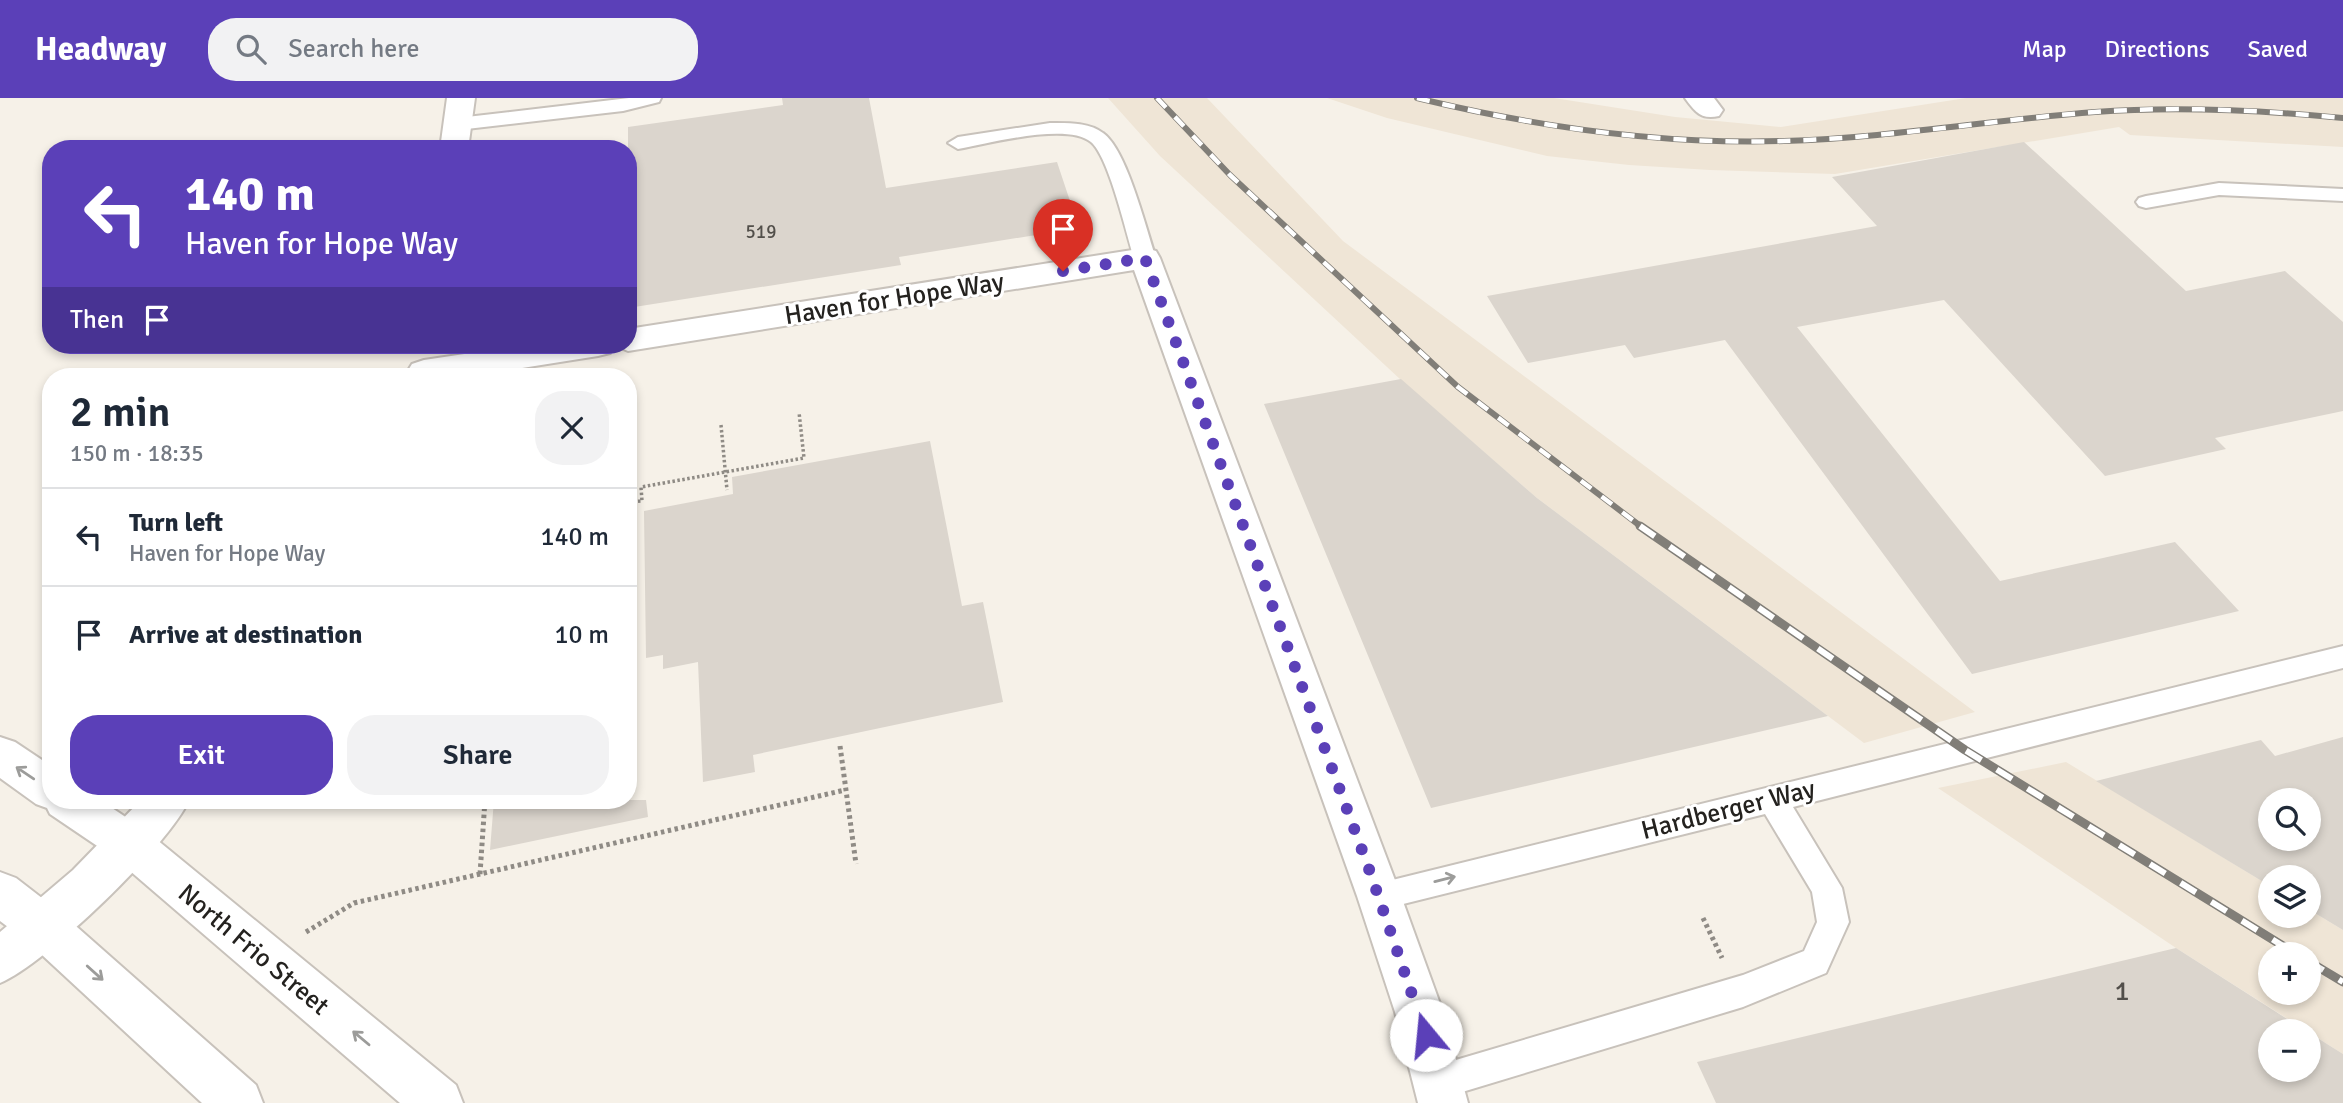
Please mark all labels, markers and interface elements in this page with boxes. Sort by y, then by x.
search box [208,18,698,81]
text: Headway [35,29,166,70]
icon: search [232,30,270,68]
text: Search here [288,33,419,65]
text: Map [2022,34,2067,64]
text: Directions [2105,34,2210,64]
text: Saved [2248,34,2308,64]
text: 140 m [185,164,315,224]
icon: left [70,168,161,259]
pin [1033,199,1093,271]
icon: arrive [1044,210,1082,248]
house number: 519 [746,220,776,244]
text: Haven for Hope Way [185,224,458,263]
street label: Haven for Hope Way [782,266,1006,332]
icon: arrive [138,301,176,339]
text: Then [70,304,124,336]
text: 2 min [70,387,171,438]
button: close [535,391,609,465]
text: 150 m · 18:35 [70,439,204,468]
text: Turn left [129,507,223,539]
icon: left [70,518,108,556]
text: 140 m [540,521,609,553]
text: Haven for Hope Way [129,539,325,568]
icon: arrive [70,616,108,654]
text: Arrive at destination [129,619,362,651]
text: 10 m [554,619,609,651]
button: Exit [70,715,333,795]
button: Share [347,715,609,795]
one-way arrow [16,766,35,780]
street label: Hardberger Way [1638,773,1819,847]
map controls [2258,788,2321,1082]
button: search [2258,788,2321,851]
button: layers [2258,865,2321,928]
one-way arrow [1433,872,1456,885]
street label: North Frio Street [171,877,335,1022]
button: + [2258,942,2321,1005]
one-way arrow [85,965,103,981]
house number: 1 [2114,974,2130,1008]
position arrow [1389,998,1463,1072]
button: − [2258,1019,2321,1082]
one-way arrow [352,1031,370,1046]

